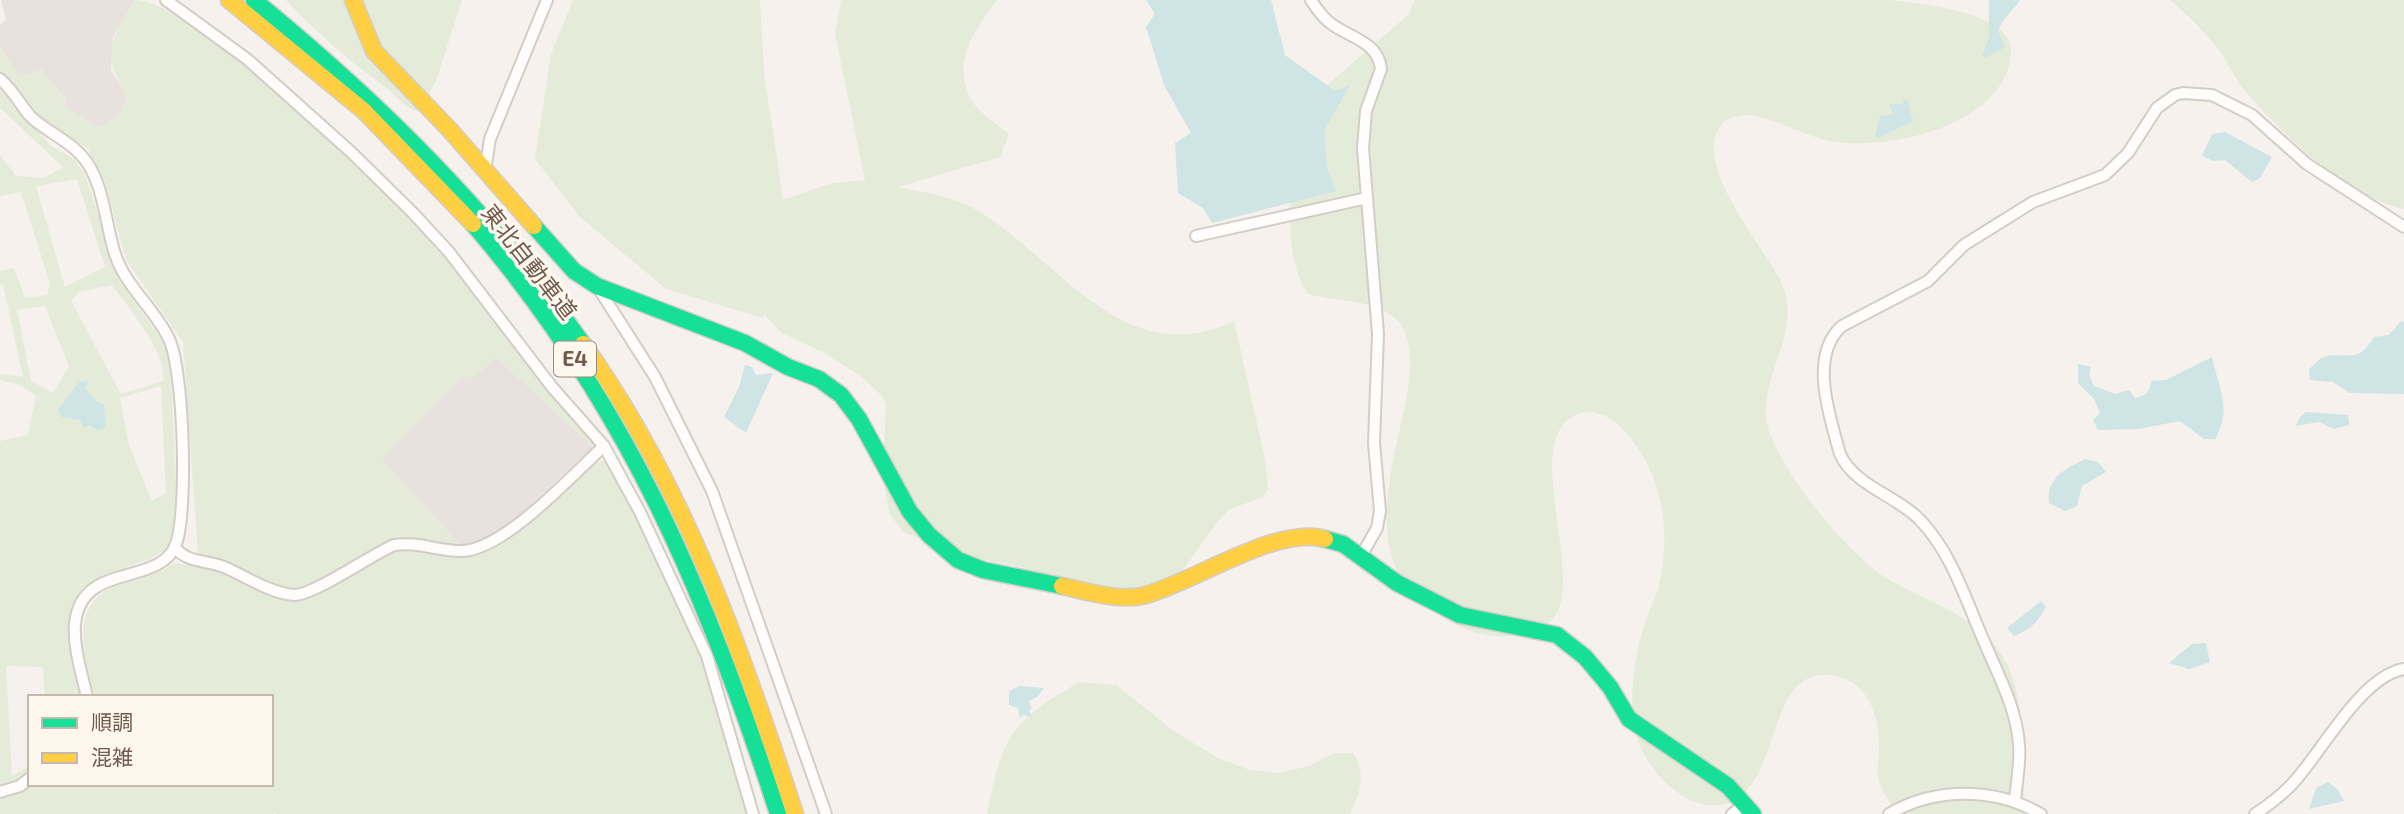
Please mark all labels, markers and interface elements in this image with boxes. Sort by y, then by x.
street label: 東北自動車道 [476,198,583,324]
road number: E4 [554,342,596,376]
legend [28,695,273,786]
text: 順調 [91,709,133,734]
text: 混雑 [91,744,133,769]

